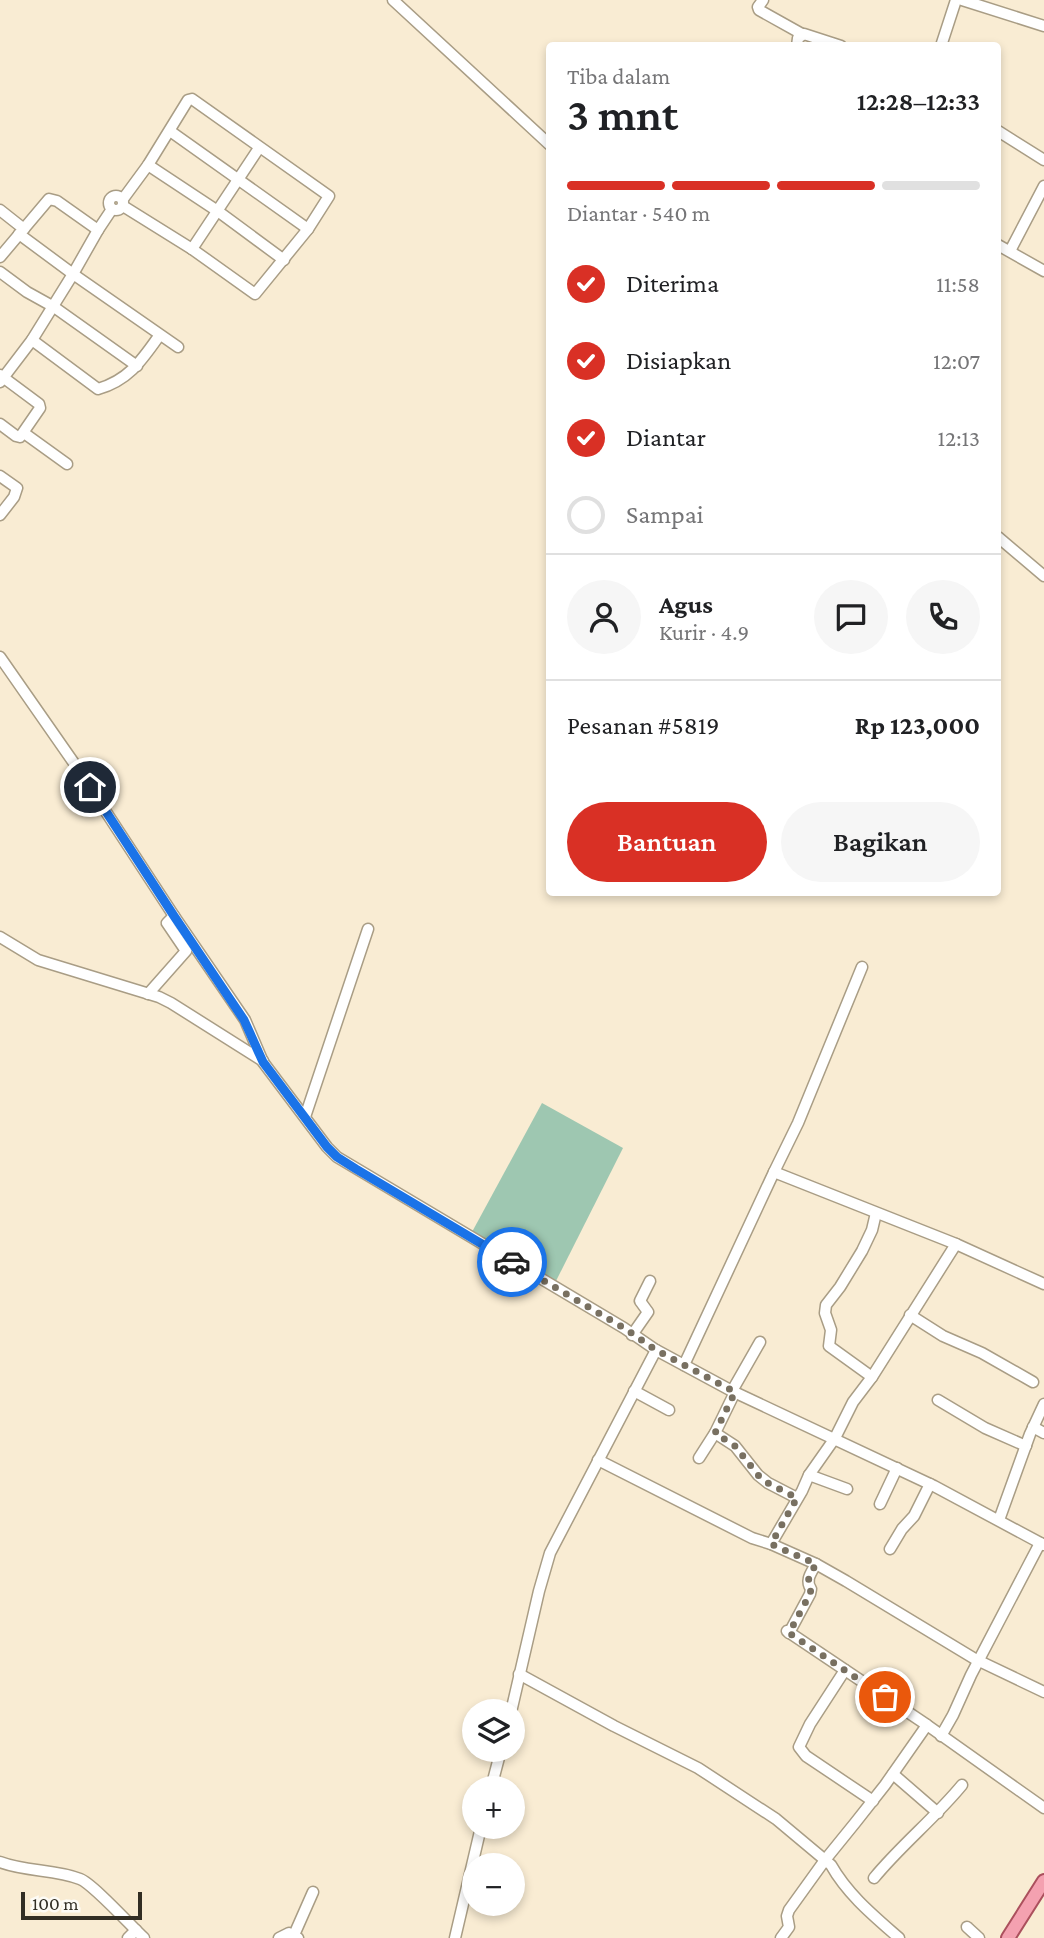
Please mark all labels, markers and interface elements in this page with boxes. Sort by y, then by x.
text: Tiba dalam [567,63,670,89]
text: 12:28–12:33 [857,87,980,116]
text: 3 mnt [567,89,678,140]
text: Diantar · 540 m [567,200,710,226]
icon: check [567,265,605,303]
text: Diterima [626,269,719,298]
text: 11:58 [936,271,980,297]
icon: check [567,342,605,380]
text: Disiapkan [626,346,731,375]
text: 12:07 [933,348,980,374]
icon: check [567,419,605,457]
text: Diantar [626,423,706,452]
text: 12:13 [938,425,980,451]
text: Sampai [626,500,704,529]
button: person [567,580,641,654]
button: chat [814,580,888,654]
button: phone [906,580,980,654]
text: Agus [659,590,713,619]
text: Kurir · 4.9 [659,619,749,645]
text: Pesanan #5819 [567,711,720,740]
text: Rp 123,000 [855,711,980,740]
pin [60,757,120,817]
icon: home [71,768,109,806]
button: Bantuan [567,802,767,882]
button: Bagikan [781,802,980,882]
courier [477,1227,547,1297]
icon: car [493,1243,531,1281]
pin [855,1667,915,1727]
icon: bag [866,1678,904,1716]
map controls [462,1699,525,1916]
button: layers [462,1699,525,1762]
button: + [462,1776,525,1839]
button: − [462,1853,525,1916]
scale bar [21,1889,142,1921]
text: 100 m [32,1893,79,1914]

